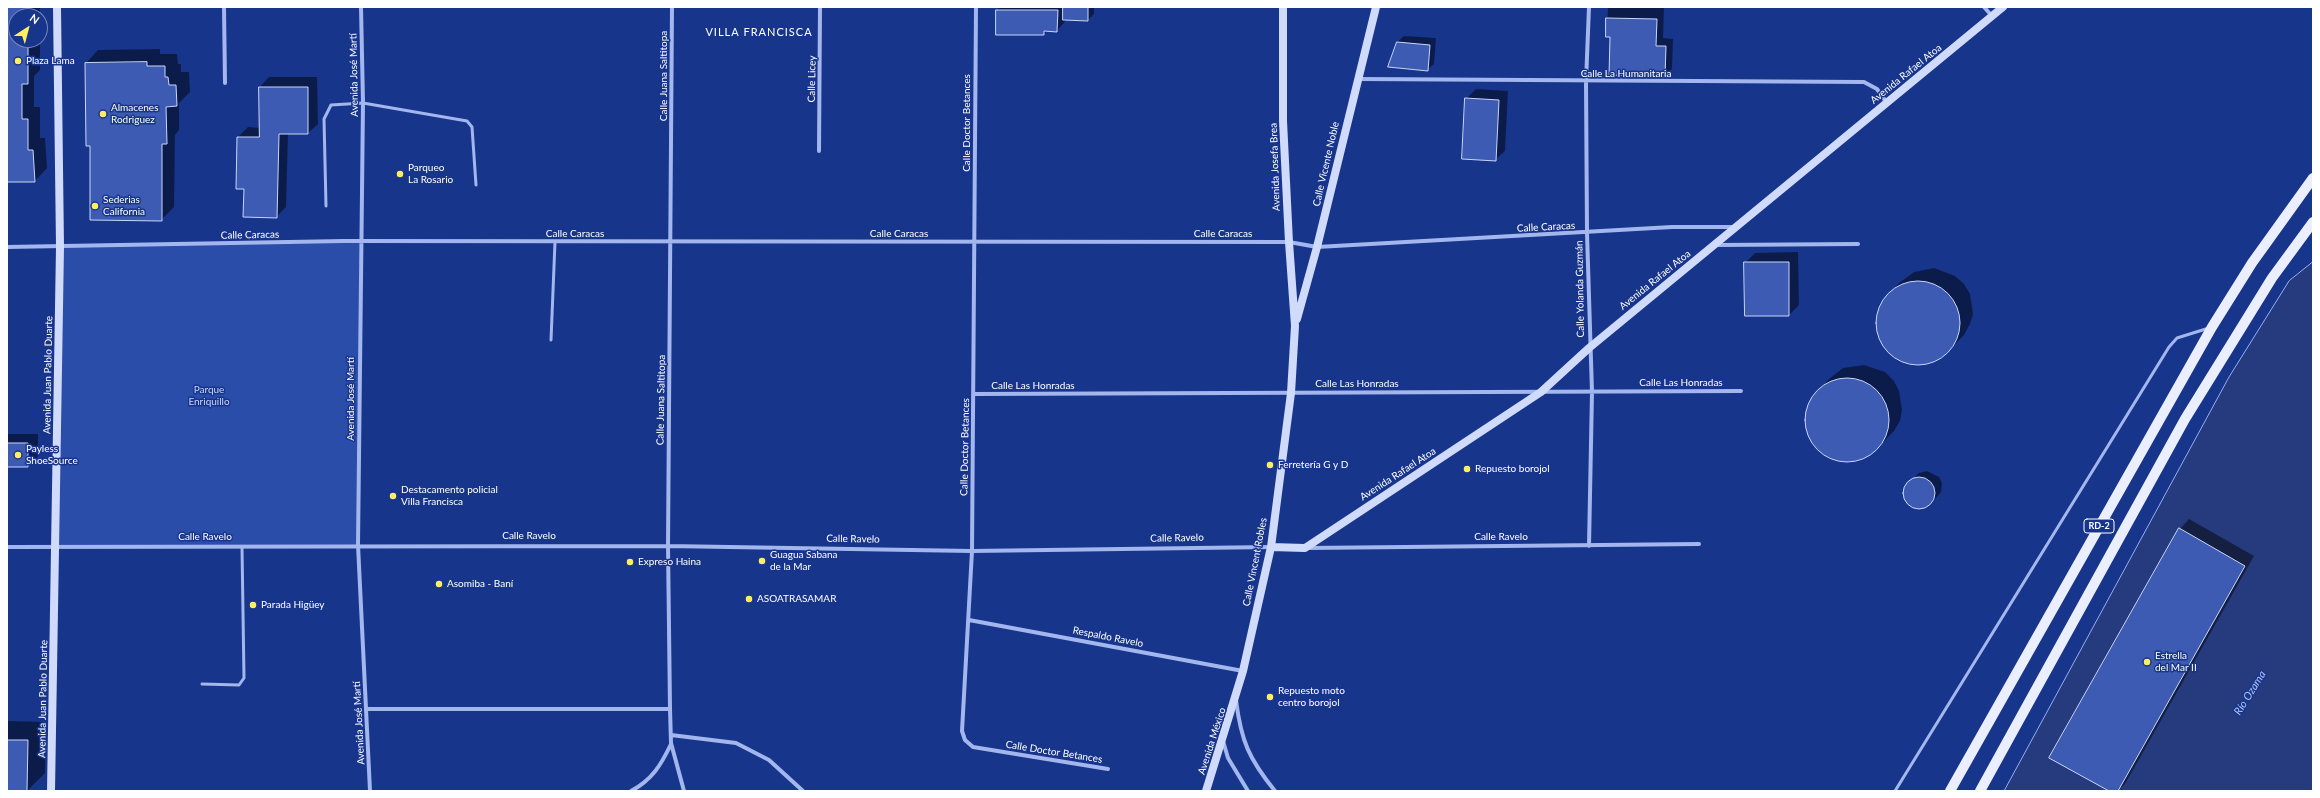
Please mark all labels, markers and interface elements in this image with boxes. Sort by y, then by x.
north arrow [8,8,48,48]
text: N [28,11,42,26]
district label: VILLA FRANCISCA [705,25,813,39]
street label: Calle Juana Saltitopa [658,31,670,121]
street label: Avenida José Martí [347,33,361,117]
street label: Avenida Rafael Atoa [1868,42,1944,106]
place label: Plaza Lama [26,55,75,67]
marker: Plaza Lama [13,56,23,66]
street label: Calle Licey [806,56,818,102]
street label: Calle La Humanitaria [1581,68,1671,80]
street label: Calle Doctor Betances [961,74,973,172]
place label: Almacenes Rodriguez [111,102,158,126]
marker: Almacenes Rodriguez [98,109,108,119]
street label: Calle Vicente Noble [1310,120,1342,208]
street label: Avenida Josefa Brea [1267,123,1283,211]
place label: Parqueo La Rosario [408,162,453,186]
marker: Parqueo La Rosario [395,169,405,179]
place label: Sederias California [103,194,145,218]
marker: Sederias California [90,201,100,211]
street label: Calle Caracas [1516,219,1576,235]
street label: Calle Caracas [221,228,279,242]
street label: Calle Caracas [546,228,604,240]
street label: Calle Caracas [870,228,928,240]
street label: Calle Caracas [1194,228,1252,240]
street label: Calle Yolanda Guzmán [1573,240,1587,338]
street label: Avenida Rafael Atoa [1617,248,1693,312]
street label: Avenida Juan Pablo Duarte [41,316,55,434]
street label: Calle Juana Saltitopa [654,355,668,445]
street label: Avenida José Martí [345,357,357,441]
street label: Calle Las Honradas [1639,377,1723,389]
street label: Calle Las Honradas [1315,378,1399,390]
street label: Calle Las Honradas [991,380,1075,392]
park label: Parque Enriquillo [188,384,230,408]
street label: Calle Doctor Betances [958,398,972,496]
place label: Payless ShoeSource [26,443,78,466]
street label: Avenida Rafael Atoa [1358,445,1438,503]
marker: Payless ShoeSource [13,450,23,460]
place label: Ferretería G y D [1278,459,1348,471]
marker: Ferretería G y D [1265,460,1275,470]
place label: Repuesto borojol [1475,463,1550,475]
marker: Repuesto borojol [1462,464,1472,474]
place label: Destacamento policial Villa Francisca [401,484,498,508]
marker: Destacamento policial Villa Francisca [388,491,398,501]
street label: Calle Vincent Robles [1241,517,1269,607]
road number: RD-2 [2084,519,2114,533]
street label: Calle Ravelo [502,530,556,542]
street label: Calle Ravelo [178,531,232,543]
street label: Calle Ravelo [1474,531,1528,543]
street label: Calle Ravelo [1150,532,1204,544]
street label: Calle Ravelo [826,533,880,545]
place label: Guagua Sabana de la Mar [770,549,838,572]
place label: Expreso Haina [638,556,701,568]
marker: Guagua Sabana de la Mar [757,556,767,566]
marker: Expreso Haina [625,557,635,567]
place label: Asomiba - Baní [447,578,513,590]
marker: Asomiba - Baní [434,579,444,589]
place label: ASOATRASAMAR [757,593,836,605]
marker: ASOATRASAMAR [744,594,754,604]
place label: Parada Higüey [261,599,325,611]
marker: Parada Higüey [248,600,258,610]
street label: Respaldo Ravelo [1072,624,1144,650]
street label: Avenida Juan Pablo Duarte [36,640,50,758]
place label: Estrella del Mar II [2155,650,2197,674]
marker: Estrella del Mar II [2142,657,2152,667]
water label: Río Ozama [2231,668,2269,718]
street label: Avenida José Martí [351,681,367,765]
place label: Repuesto moto centro borojol [1278,685,1345,708]
marker: Repuesto moto centro borojol [1265,692,1275,702]
street label: Avenida México [1195,706,1229,776]
street label: Calle Doctor Betances [1005,738,1103,766]

